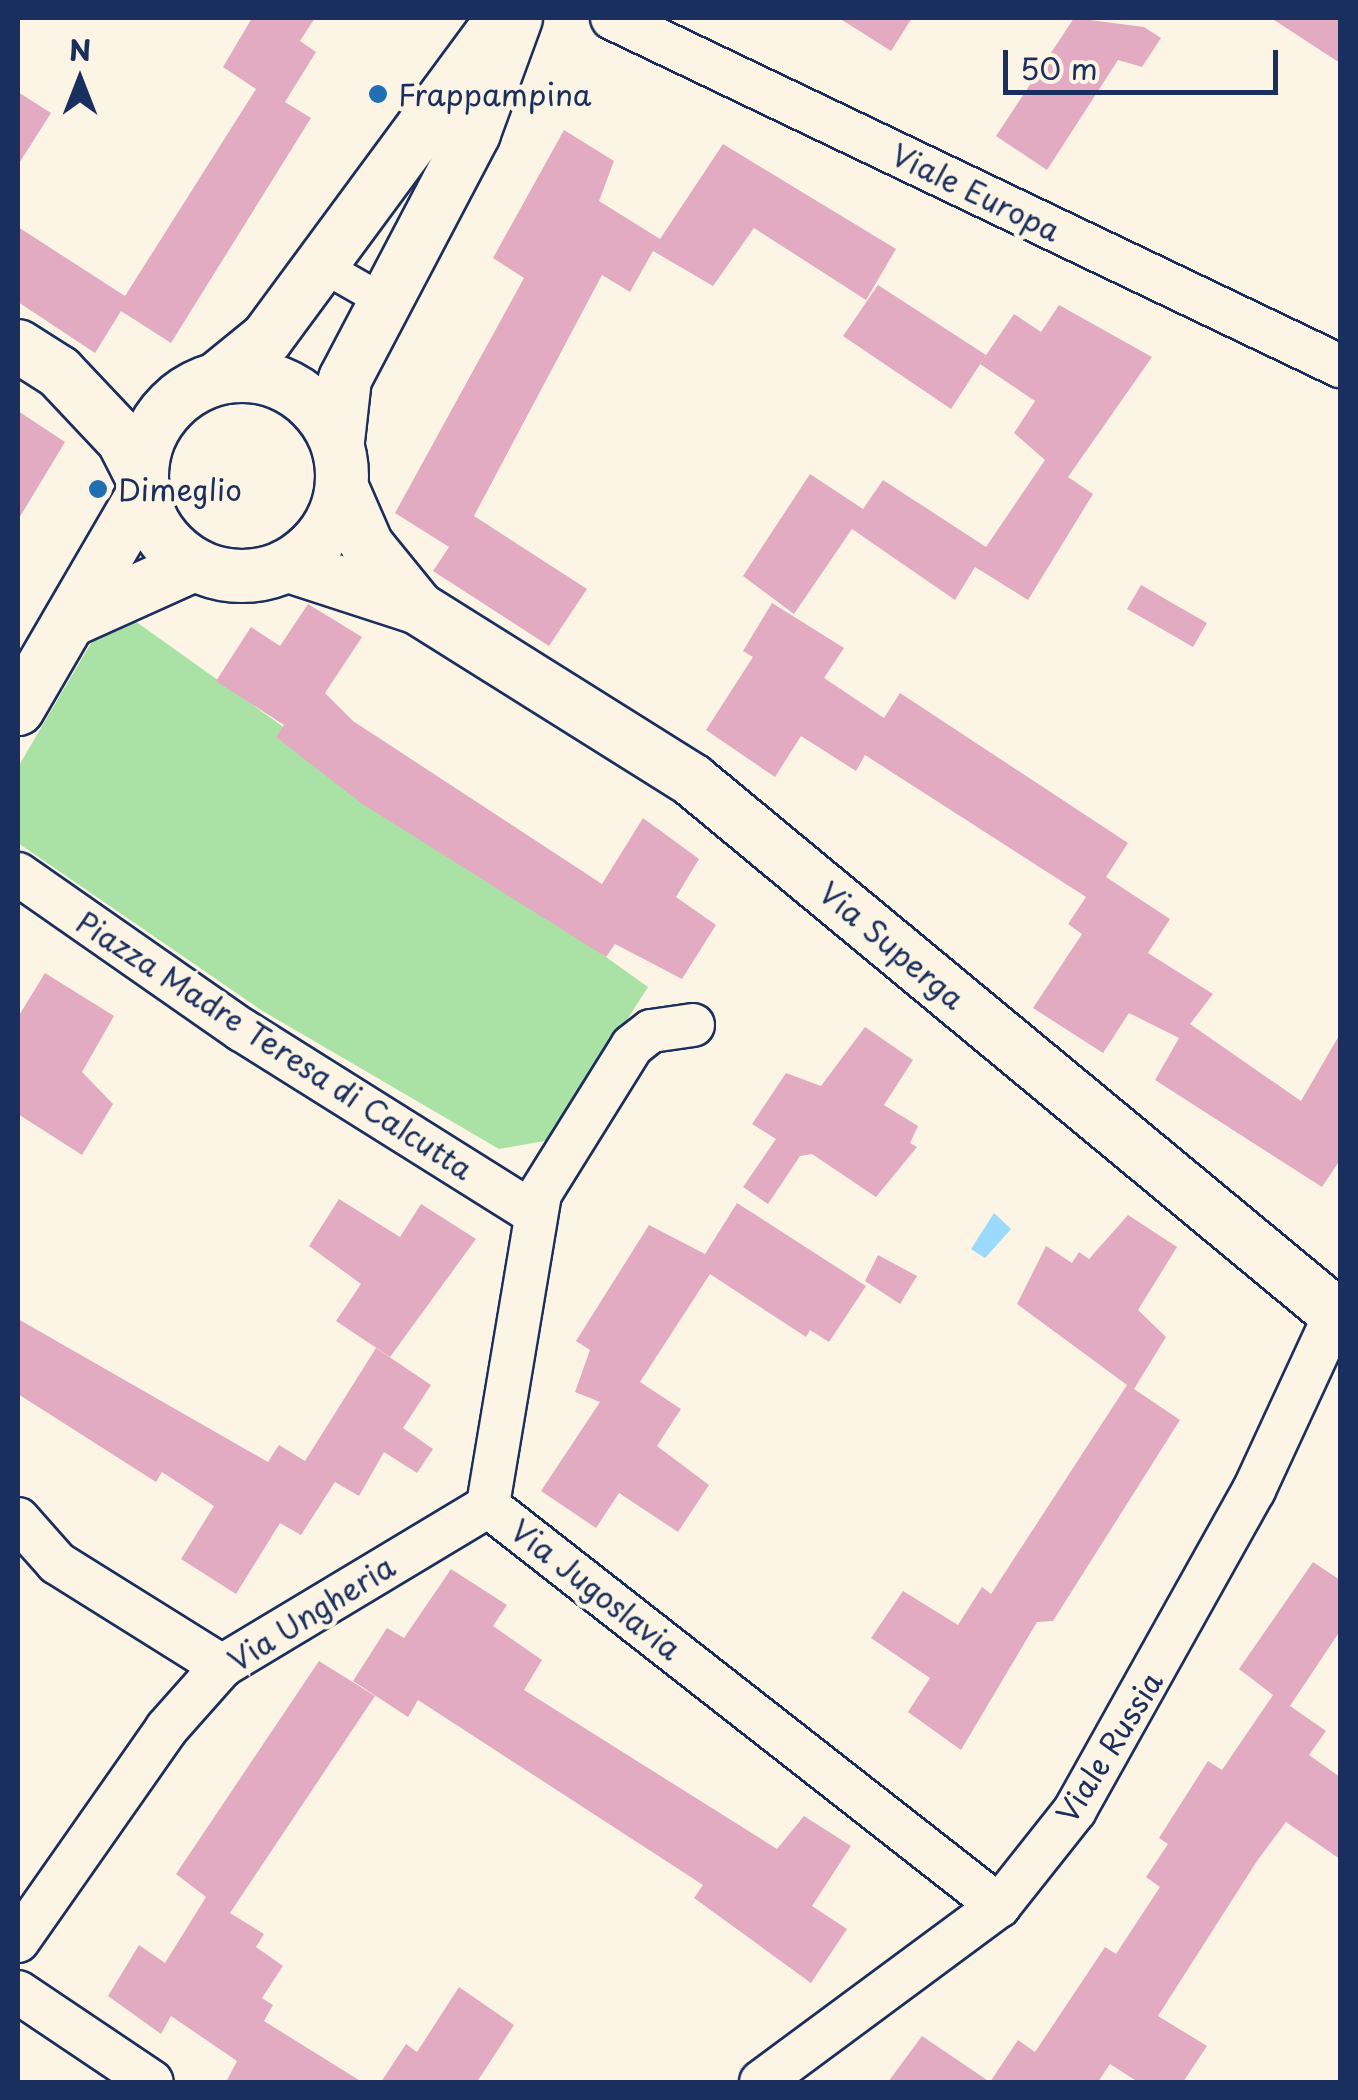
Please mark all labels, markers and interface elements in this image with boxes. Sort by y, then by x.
text: N [69,28,91,71]
north arrow [30,30,130,130]
scale bar [1008,30,1283,92]
text: 50 m [1020,45,1098,90]
place label: Frappampina [398,76,591,112]
marker: Frappampina [367,83,389,105]
street label: Viale Europa [885,135,1067,249]
place label: Dimeglio [118,471,242,507]
marker: Dimeglio [87,478,109,500]
street label: Via Superga [812,874,972,1016]
street label: Piazza Madre Teresa di Calcutta [70,903,480,1187]
street label: Via Jugoslavia [504,1512,688,1666]
street label: Via Ungheria [221,1547,401,1679]
street label: Viale Russia [1047,1663,1171,1831]

